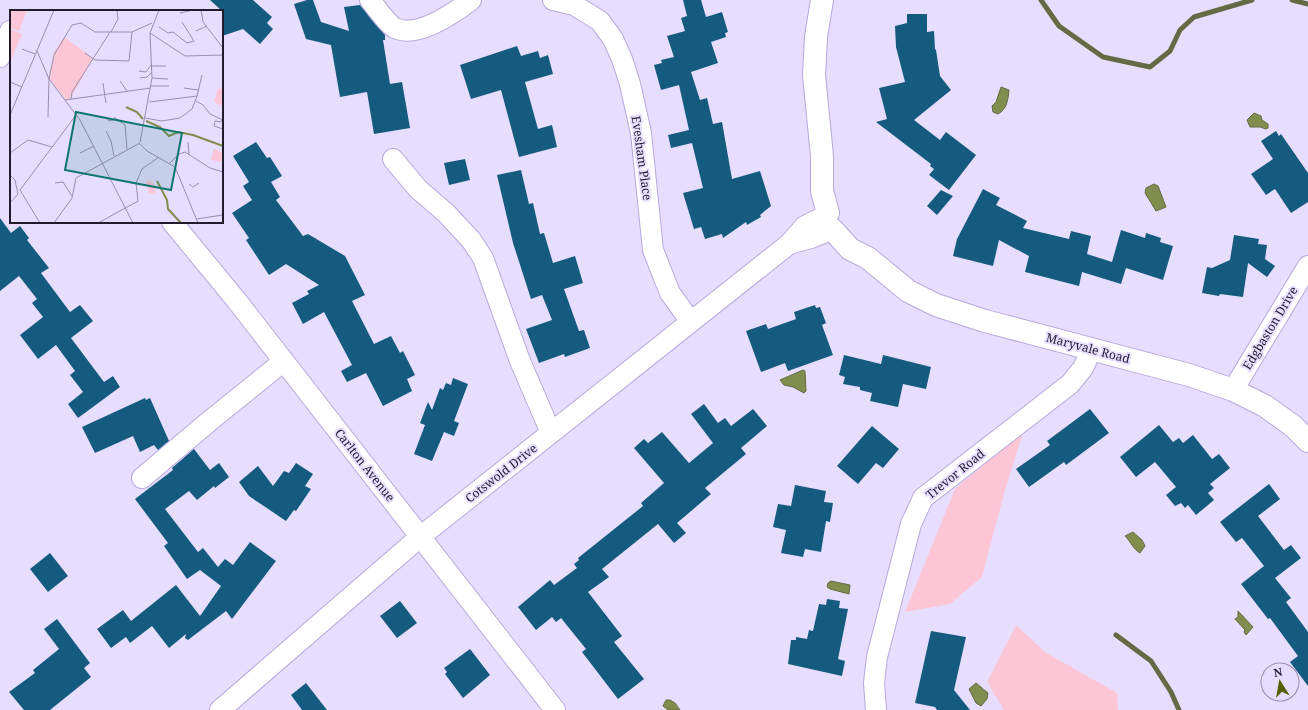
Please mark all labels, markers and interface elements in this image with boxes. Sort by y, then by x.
inset map [10,10,223,223]
street label: Evesham Place [628,115,656,201]
street label: Edgbaston Drive [1238,283,1302,373]
street label: Maryvale Road [1044,329,1132,368]
street label: Carlton Avenue [331,425,399,505]
street label: Cotswold Drive [461,440,541,506]
street label: Trevor Road [922,445,988,503]
north arrow [1260,662,1300,702]
text: N [1272,663,1284,680]

